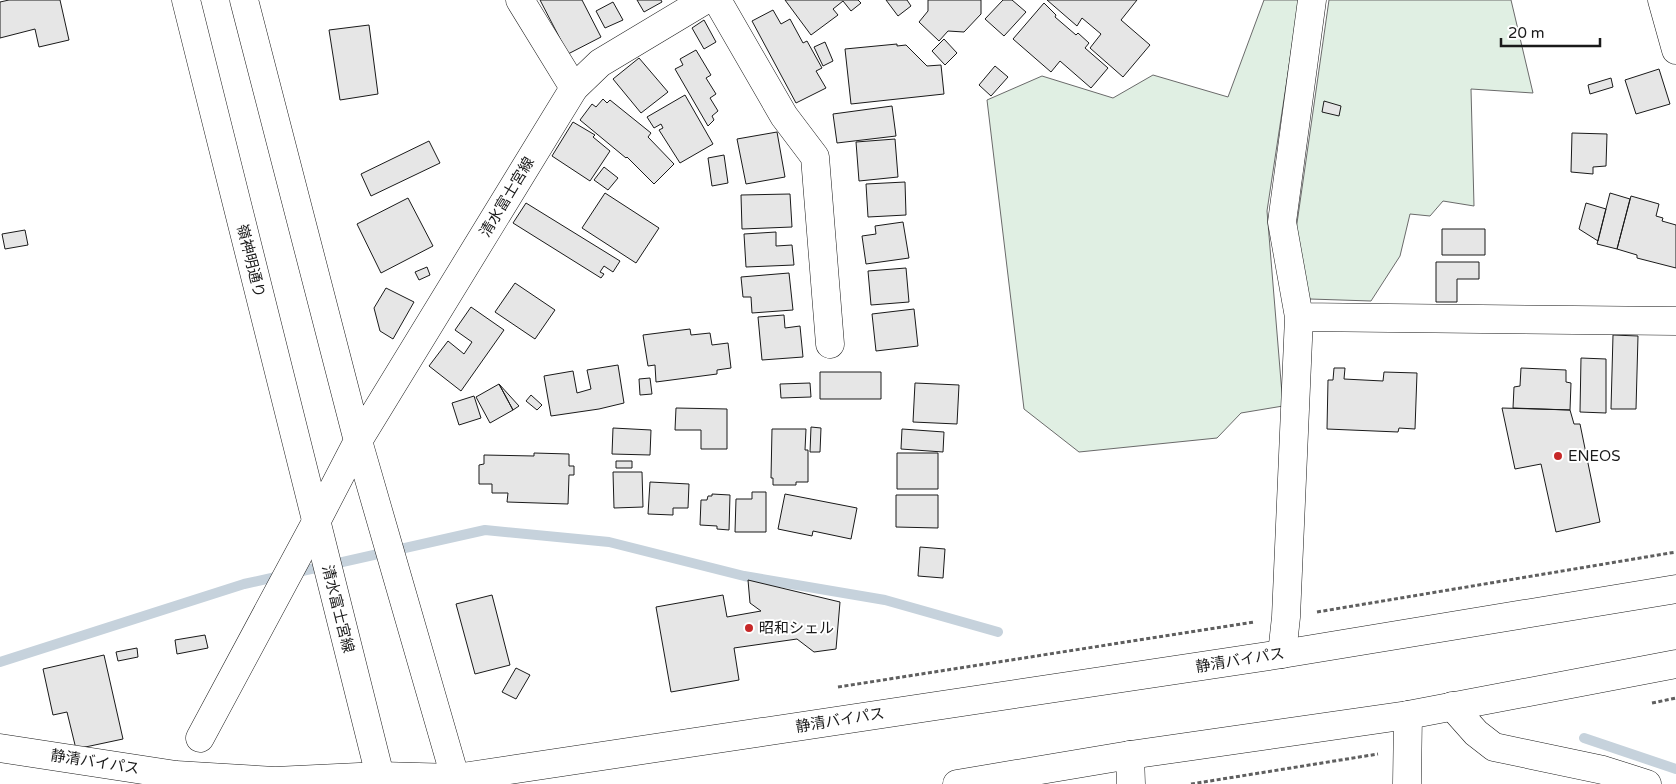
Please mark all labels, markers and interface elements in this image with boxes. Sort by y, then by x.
scale bar [1501,15,1600,47]
text: 20 m [1508,24,1545,42]
street label: 清水富士宮線 [476,154,538,240]
street label: 嶺神明通り [233,222,269,300]
place label: ENEOS [1568,447,1621,465]
marker: ENEOS [1552,450,1564,462]
street label: 清水富士宮線 [318,563,358,655]
place label: 昭和シェル [759,619,834,637]
marker: 昭和シェル [743,622,755,634]
street label: 静清バイパス [1194,644,1286,676]
street label: 静清バイパス [794,704,886,736]
street label: 静清バイパス [49,746,141,778]

